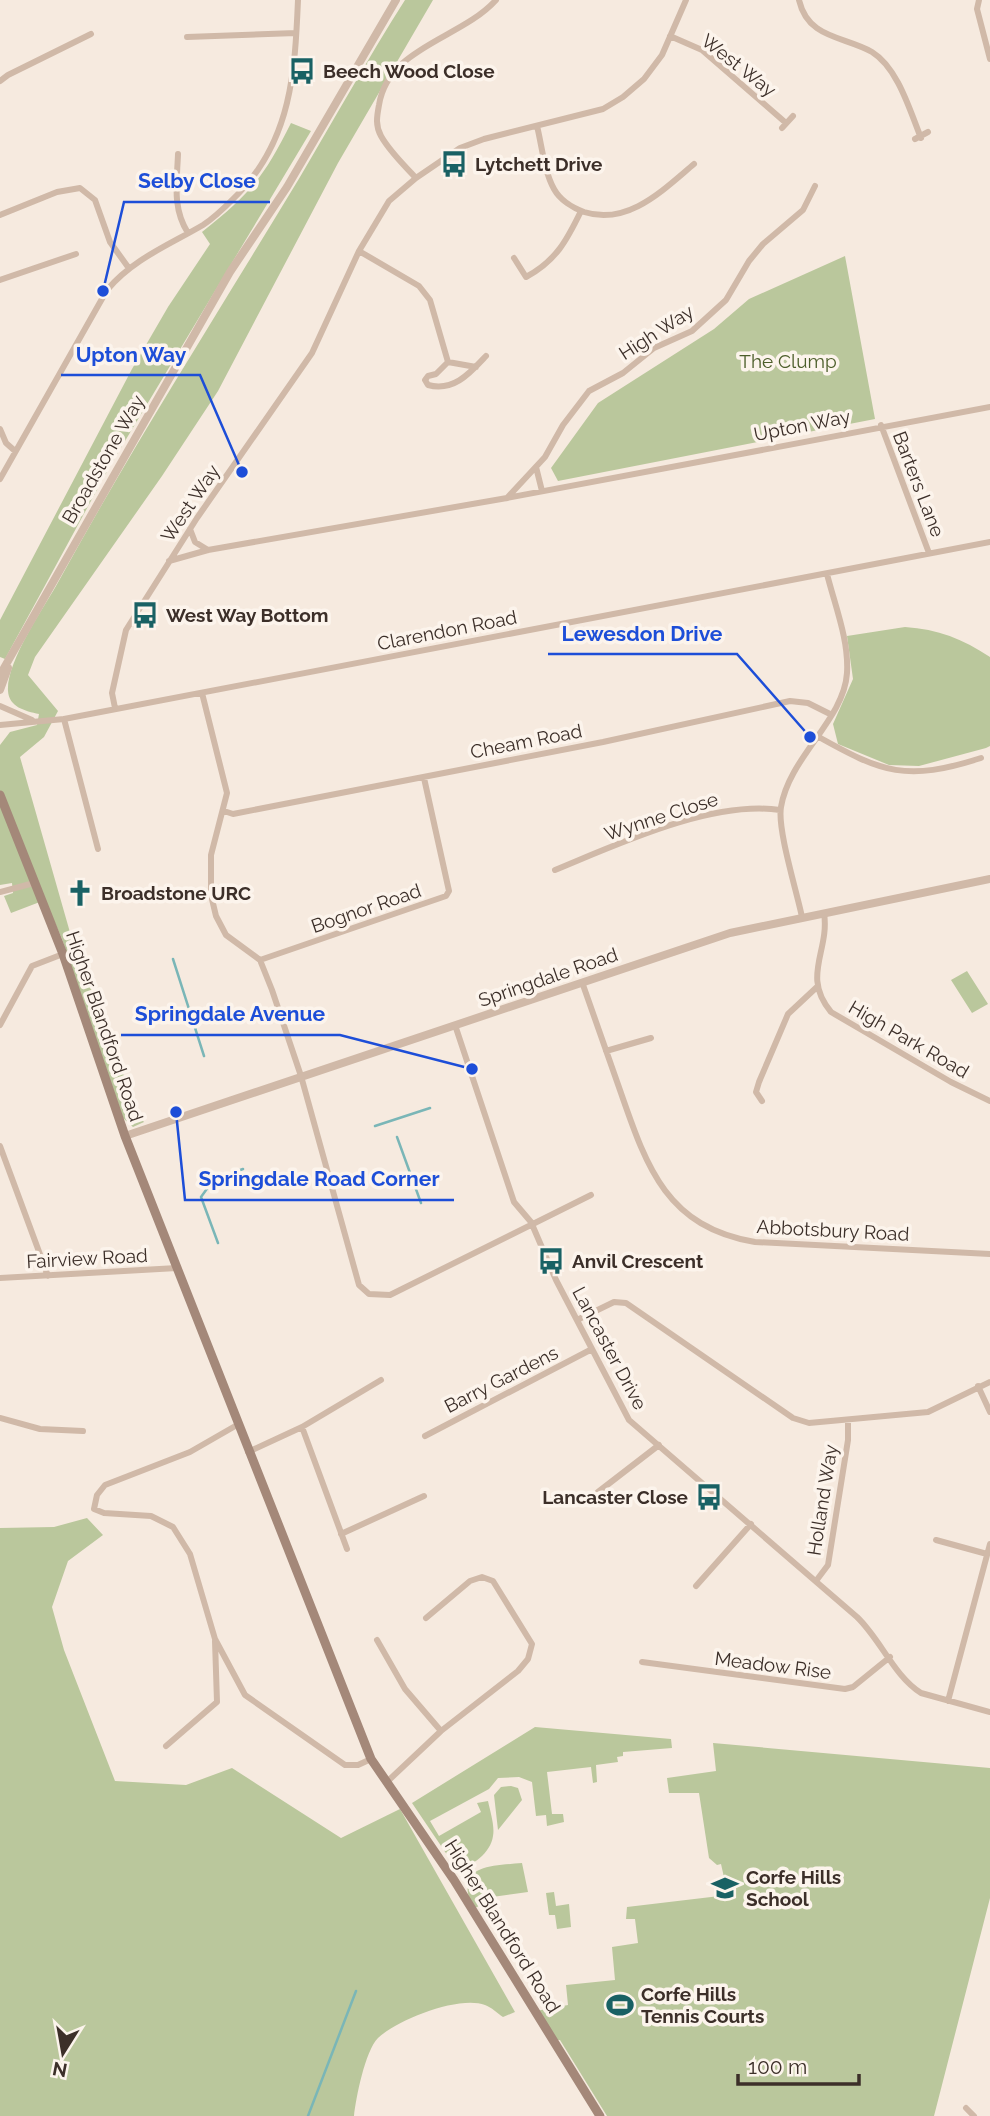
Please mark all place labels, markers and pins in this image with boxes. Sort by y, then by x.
bus stop icon: Beech Wood Close [287,56,317,86]
place label: Beech Wood Close [323,60,495,82]
bus stop icon: Lytchett Drive [439,149,469,179]
place label: Lytchett Drive [475,153,602,175]
callout: Selby Close [124,160,270,202]
callout: Upton Way [61,333,200,375]
bus stop icon: West Way Bottom [130,600,160,630]
place label: West Way Bottom [166,604,328,626]
callout: Lewesdon Drive [548,612,737,654]
church icon: Broadstone URC [65,878,95,908]
place label: Broadstone URC [101,882,251,904]
callout: Springdale Avenue [121,993,340,1035]
callout: Springdale Road Corner [185,1158,454,1200]
bus stop icon: Anvil Crescent [536,1246,566,1276]
place label: Anvil Crescent [572,1250,704,1272]
bus stop icon: Lancaster Close [694,1482,724,1512]
place label: Lancaster Close [542,1486,688,1508]
place label: Corfe Hills School [746,1866,841,1910]
school or university icon: Corfe Hills School [710,1873,740,1903]
place label: Corfe Hills Tennis Courts [641,1983,764,2027]
sports icon: Corfe Hills Tennis Courts [605,1990,635,2020]

